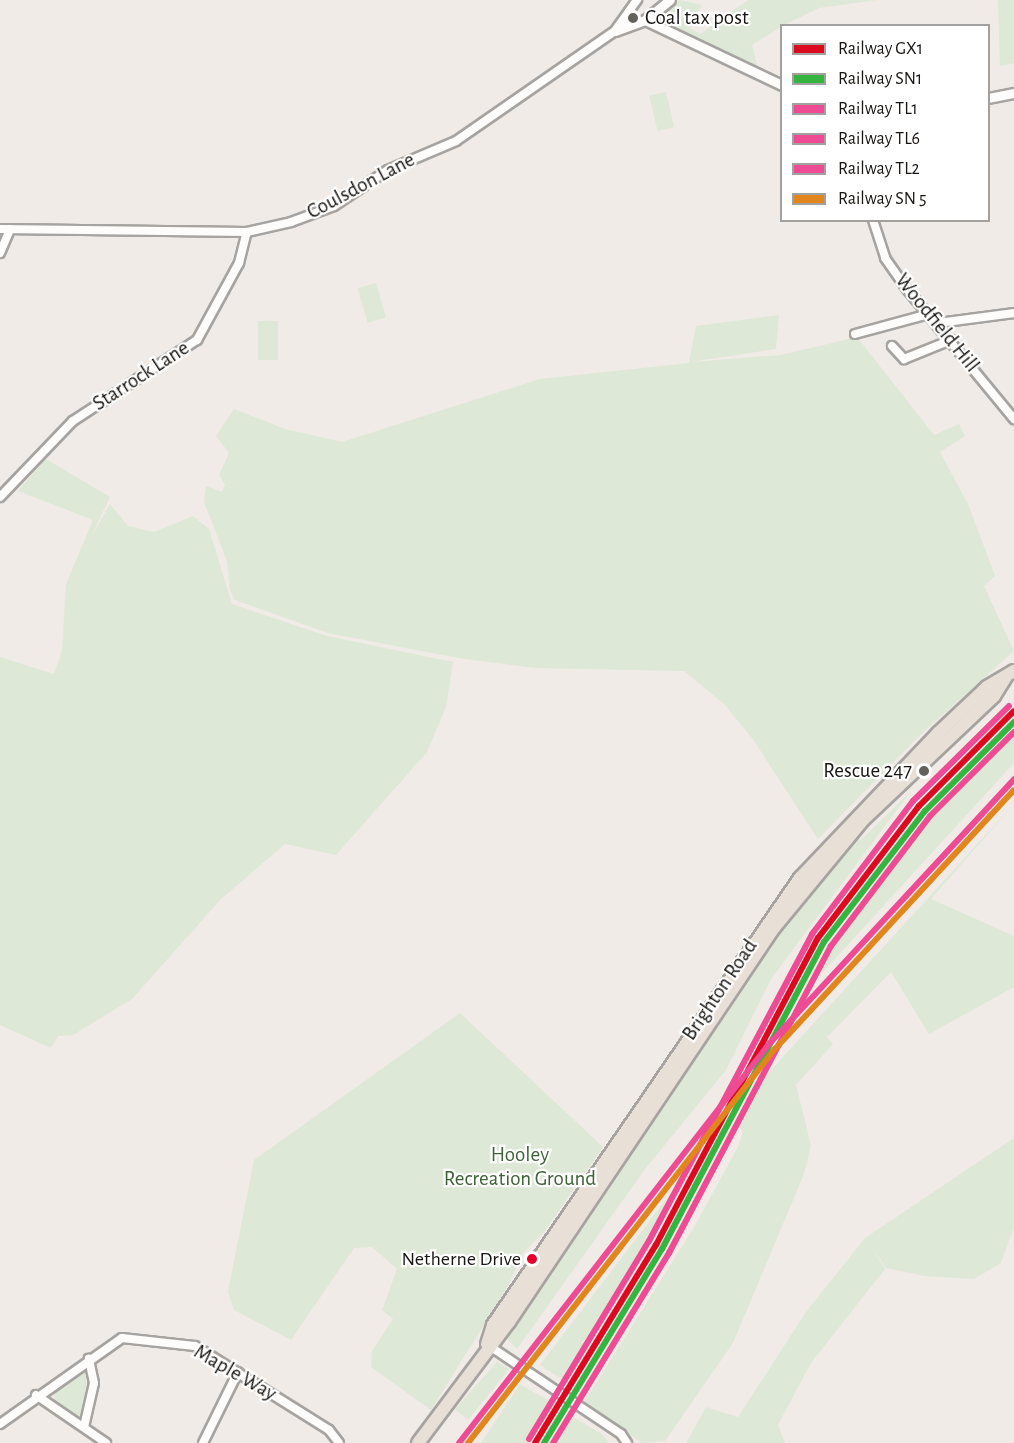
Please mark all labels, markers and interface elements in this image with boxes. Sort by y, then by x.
place label: Coal tax post [645,5,749,31]
marker: Coal tax post [626,11,640,25]
legend [780,24,990,222]
text: Railway GX1 [838,40,923,58]
text: Railway SN1 [838,70,922,88]
text: Railway TL1 [838,100,918,118]
text: Railway TL6 [838,130,920,148]
street label: Coulsdon Lane [303,147,419,225]
text: Railway TL2 [838,160,920,178]
text: Railway SN 5 [838,190,927,208]
street label: Woodfield Hill [889,268,985,378]
street label: Starrock Lane [88,336,194,416]
place label: Rescue 247 [823,758,912,784]
marker: Rescue 247 [917,764,931,778]
street label: Brighton Road [677,935,763,1045]
park label: Hooley Recreation Ground [444,1142,596,1192]
place label: Netherne Drive [402,1247,521,1271]
marker: Netherne Drive [526,1253,538,1265]
street label: Maple Way [189,1339,281,1407]

